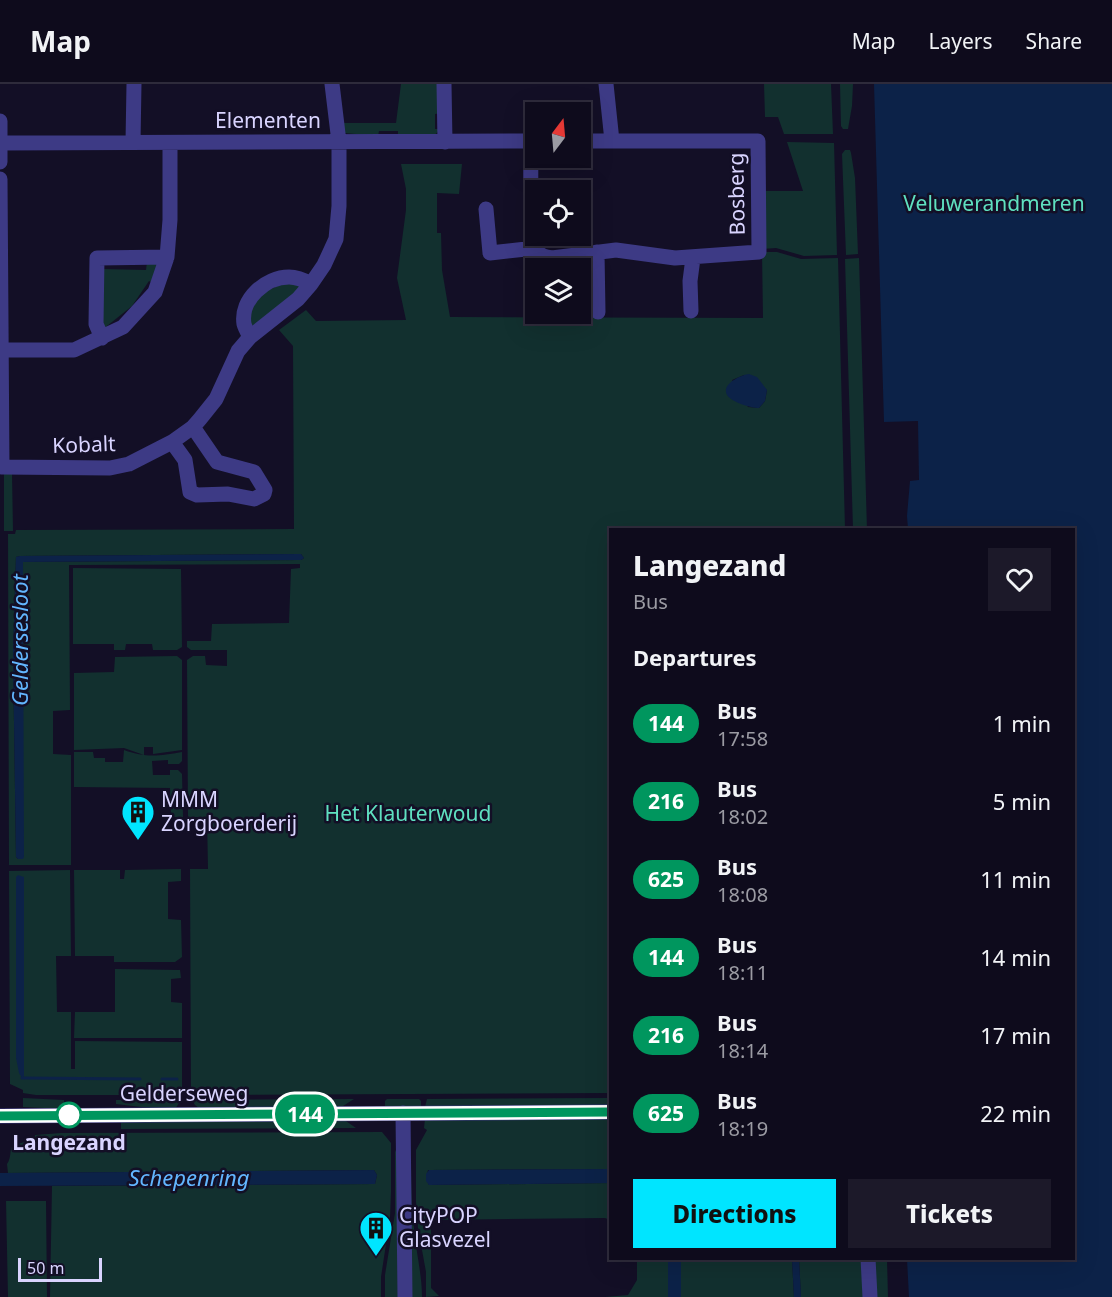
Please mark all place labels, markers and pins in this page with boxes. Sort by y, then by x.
place label: MMM Zorgboerderij [161,785,297,837]
building icon: MMM Zorgboerderij [120,794,156,841]
marker: Langezand [56,1102,82,1128]
place label: Langezand [12,1128,126,1156]
place label: CityPOP Glasvezel [399,1201,491,1253]
building icon: CityPOP Glasvezel [358,1210,394,1257]

